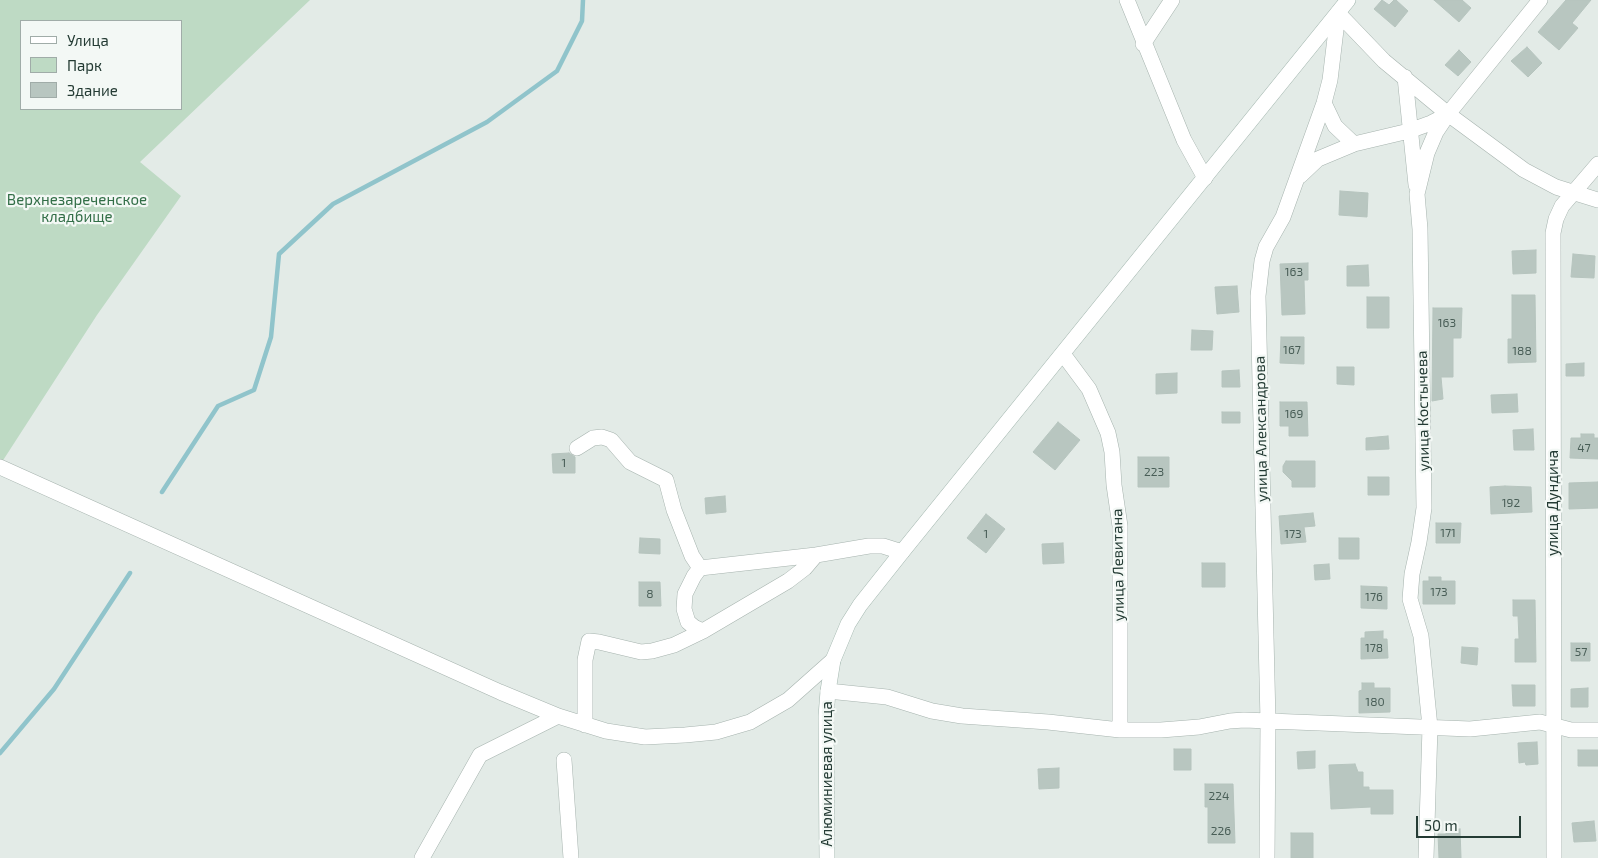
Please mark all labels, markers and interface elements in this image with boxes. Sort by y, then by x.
legend [20,20,182,110]
text: Улица [67,31,109,49]
text: Парк [67,56,102,74]
text: Здание [67,81,118,99]
park label: Верхнезареченское кладбище [7,191,147,226]
house number: 163 [1285,265,1303,279]
house number: 163 [1438,316,1456,330]
house number: 167 [1283,343,1301,357]
house number: 188 [1512,344,1532,358]
street label: улица Костычева [1413,350,1433,472]
street label: улица Александрова [1251,356,1271,502]
house number: 169 [1285,407,1303,421]
house number: 47 [1577,441,1591,455]
street label: улица Дундича [1544,450,1562,556]
house number: 1 [562,456,566,470]
house number: 223 [1144,465,1164,479]
house number: 192 [1502,496,1520,510]
street label: улица Левитана [1108,508,1128,622]
house number: 171 [1440,526,1456,540]
house number: 1 [984,527,988,541]
house number: 173 [1284,527,1302,541]
house number: 173 [1430,585,1448,599]
house number: 8 [646,587,654,601]
house number: 176 [1365,590,1383,604]
house number: 178 [1365,641,1383,655]
house number: 57 [1575,645,1587,659]
house number: 180 [1365,695,1385,709]
street label: Алюминиевая улица [818,701,836,847]
house number: 224 [1209,789,1229,803]
scale bar [1418,806,1523,838]
text: 50 m [1424,816,1458,834]
house number: 226 [1211,824,1231,838]

